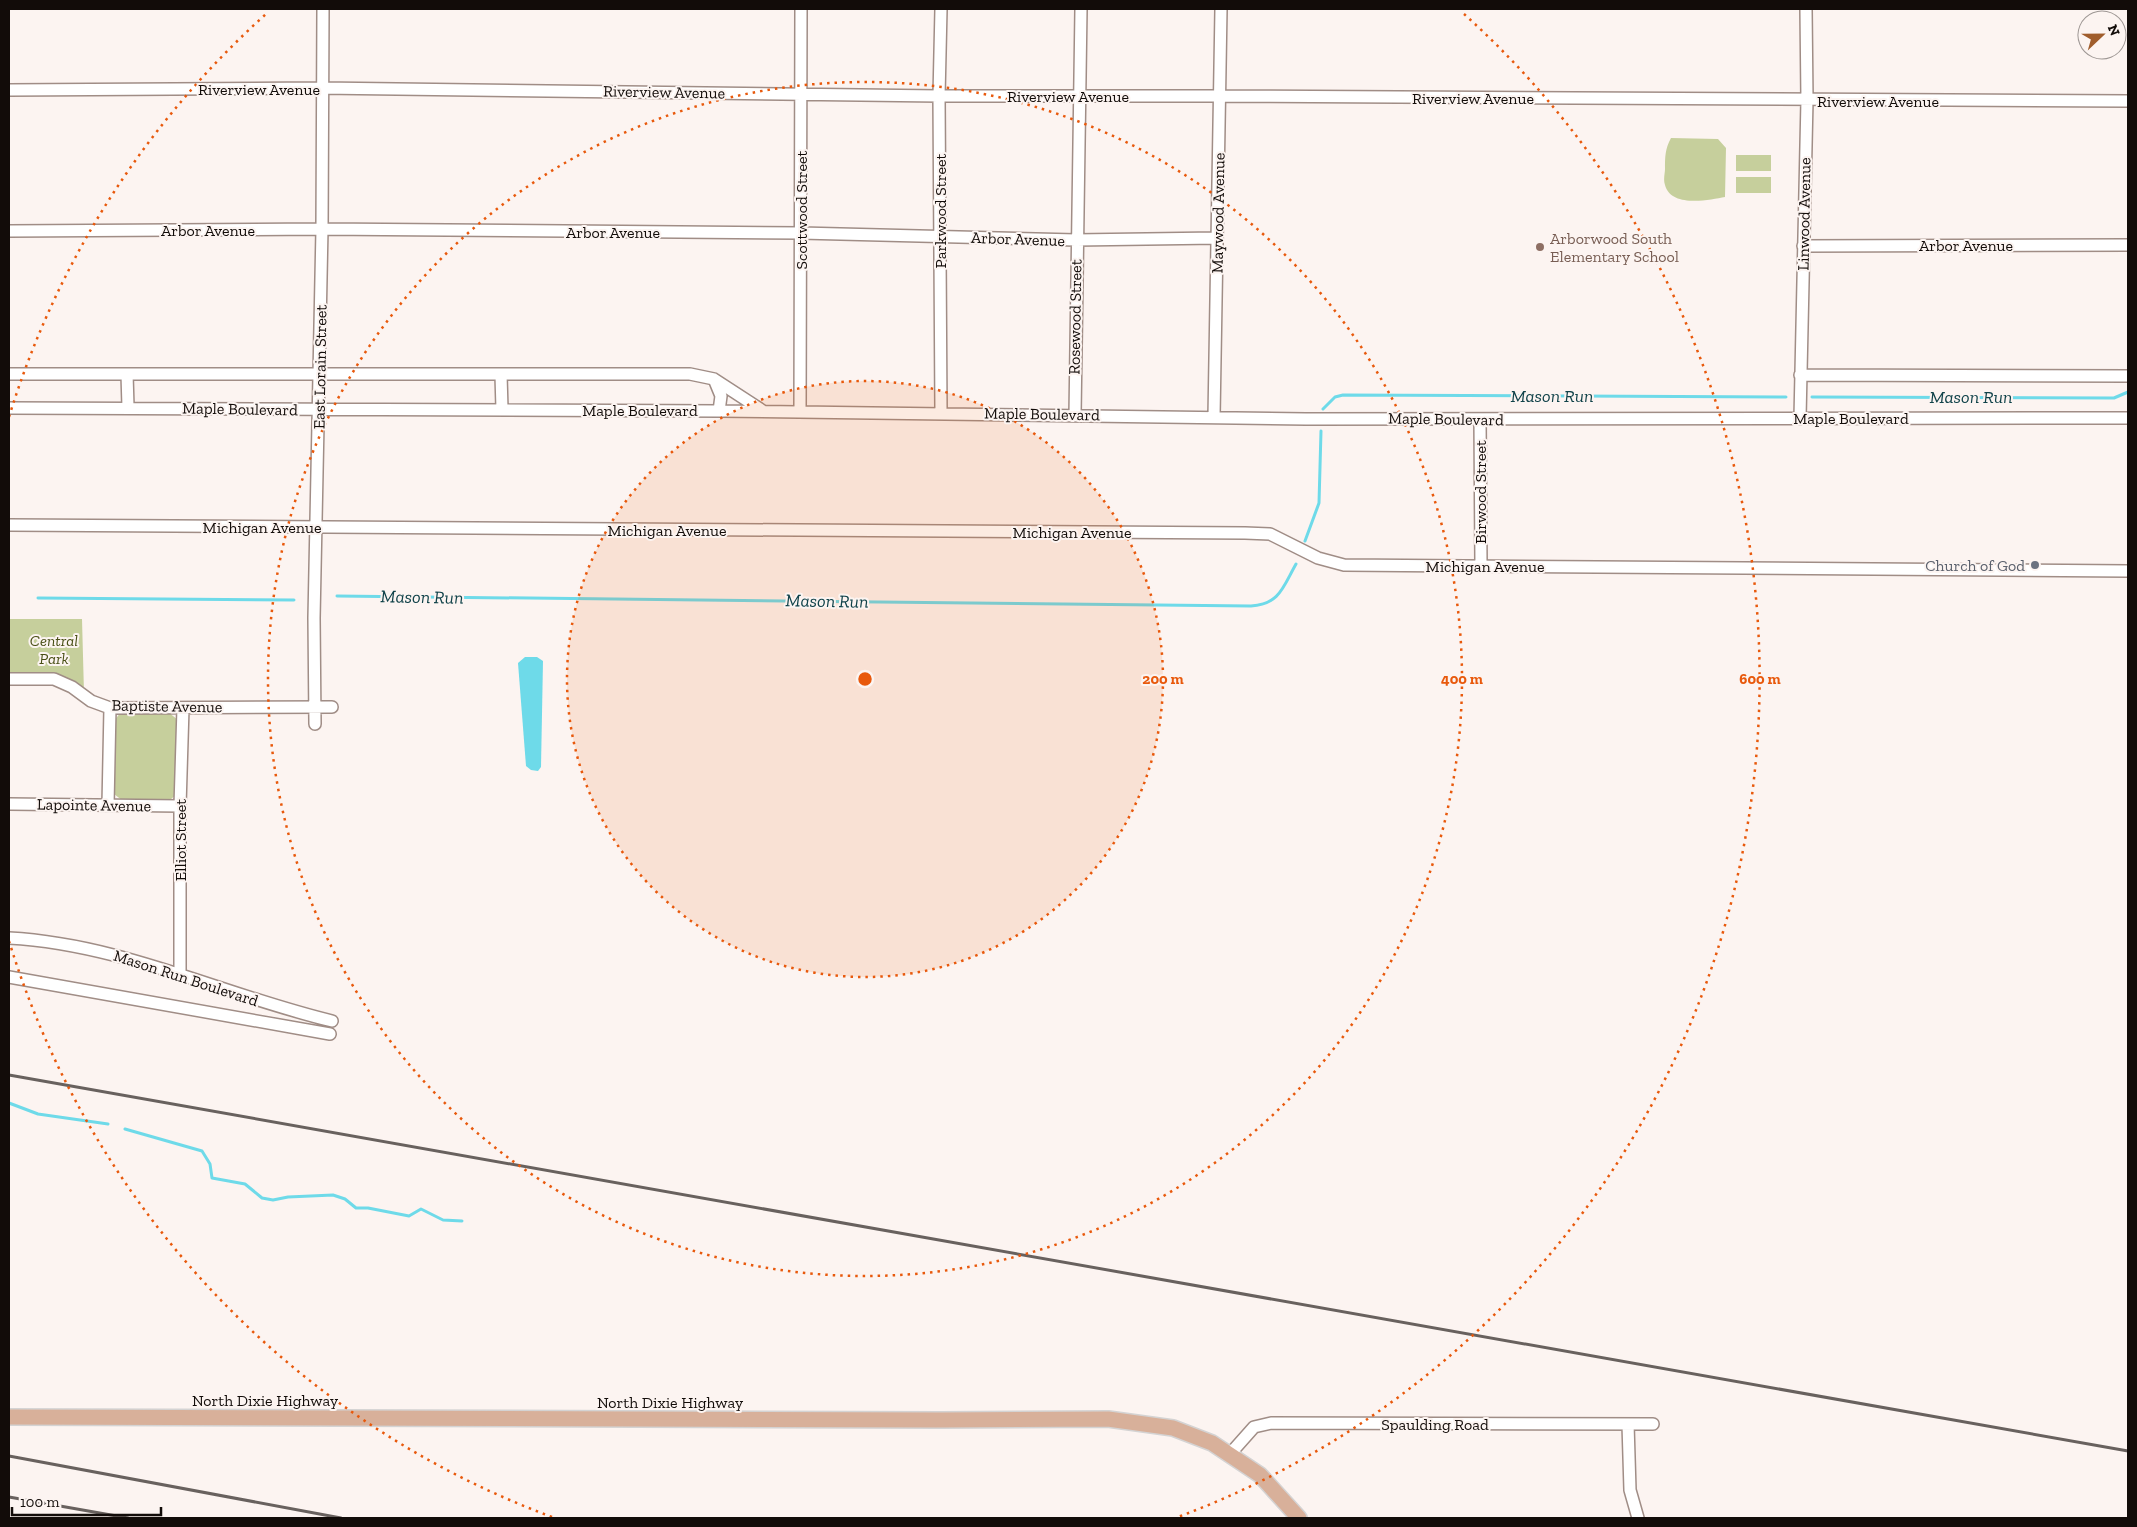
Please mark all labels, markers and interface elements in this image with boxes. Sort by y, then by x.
north arrow [2077,10,2127,60]
text: N [2104,22,2124,39]
street label: Riverview Avenue [198,80,320,99]
street label: Riverview Avenue [603,81,725,103]
street label: Riverview Avenue [1007,87,1129,106]
street label: Riverview Avenue [1412,89,1534,108]
street label: Riverview Avenue [1817,92,1939,111]
street label: Scottwood Street [792,150,811,270]
street label: Maywood Avenue [1207,153,1229,273]
street label: Parkwood Street [931,154,950,268]
street label: Linwood Avenue [1794,157,1814,271]
street label: Arbor Avenue [161,221,255,240]
street label: Arbor Avenue [566,223,660,242]
street label: Arbor Avenue [971,228,1065,250]
place label: Arborwood South Elementary School [1550,229,1679,266]
street label: Arbor Avenue [1919,236,2013,255]
marker: Arborwood South Elementary School [1534,241,1546,253]
street label: Rosewood Street [1064,259,1086,375]
street label: East Lorain Street [309,305,331,429]
water label: Mason Run [1510,385,1594,407]
water label: Mason Run [1929,386,2013,408]
street label: Maple Boulevard [182,398,298,420]
street label: Maple Boulevard [582,401,698,420]
street label: Maple Boulevard [984,403,1100,425]
street label: Maple Boulevard [1388,408,1504,430]
street label: Maple Boulevard [1793,409,1909,428]
street label: Birwood Street [1471,440,1490,544]
street label: Michigan Avenue [203,518,321,537]
street label: Michigan Avenue [608,521,726,540]
street label: Michigan Avenue [1013,523,1131,542]
place label: Church of God [1925,556,2025,575]
street label: Michigan Avenue [1426,557,1544,576]
marker: Church of God [2029,559,2041,571]
water label: Mason Run [380,585,464,609]
water label: Mason Run [785,589,869,613]
park label: Central Park [30,631,78,668]
centre of rings [856,670,874,688]
text: 200 m [1142,670,1184,688]
text: 400 m [1441,670,1483,688]
text: 600 m [1739,670,1781,688]
street label: Baptiste Avenue [111,696,223,716]
street label: Lapointe Avenue [37,795,151,815]
street label: Elliot Street [171,799,190,881]
street label: Mason Run Boulevard [111,946,261,1010]
street label: North Dixie Highway [192,1391,339,1410]
street label: North Dixie Highway [597,1393,744,1412]
street label: Spaulding Road [1381,1415,1489,1434]
scale bar [12,1484,161,1516]
text: 100 m [20,1493,59,1511]

